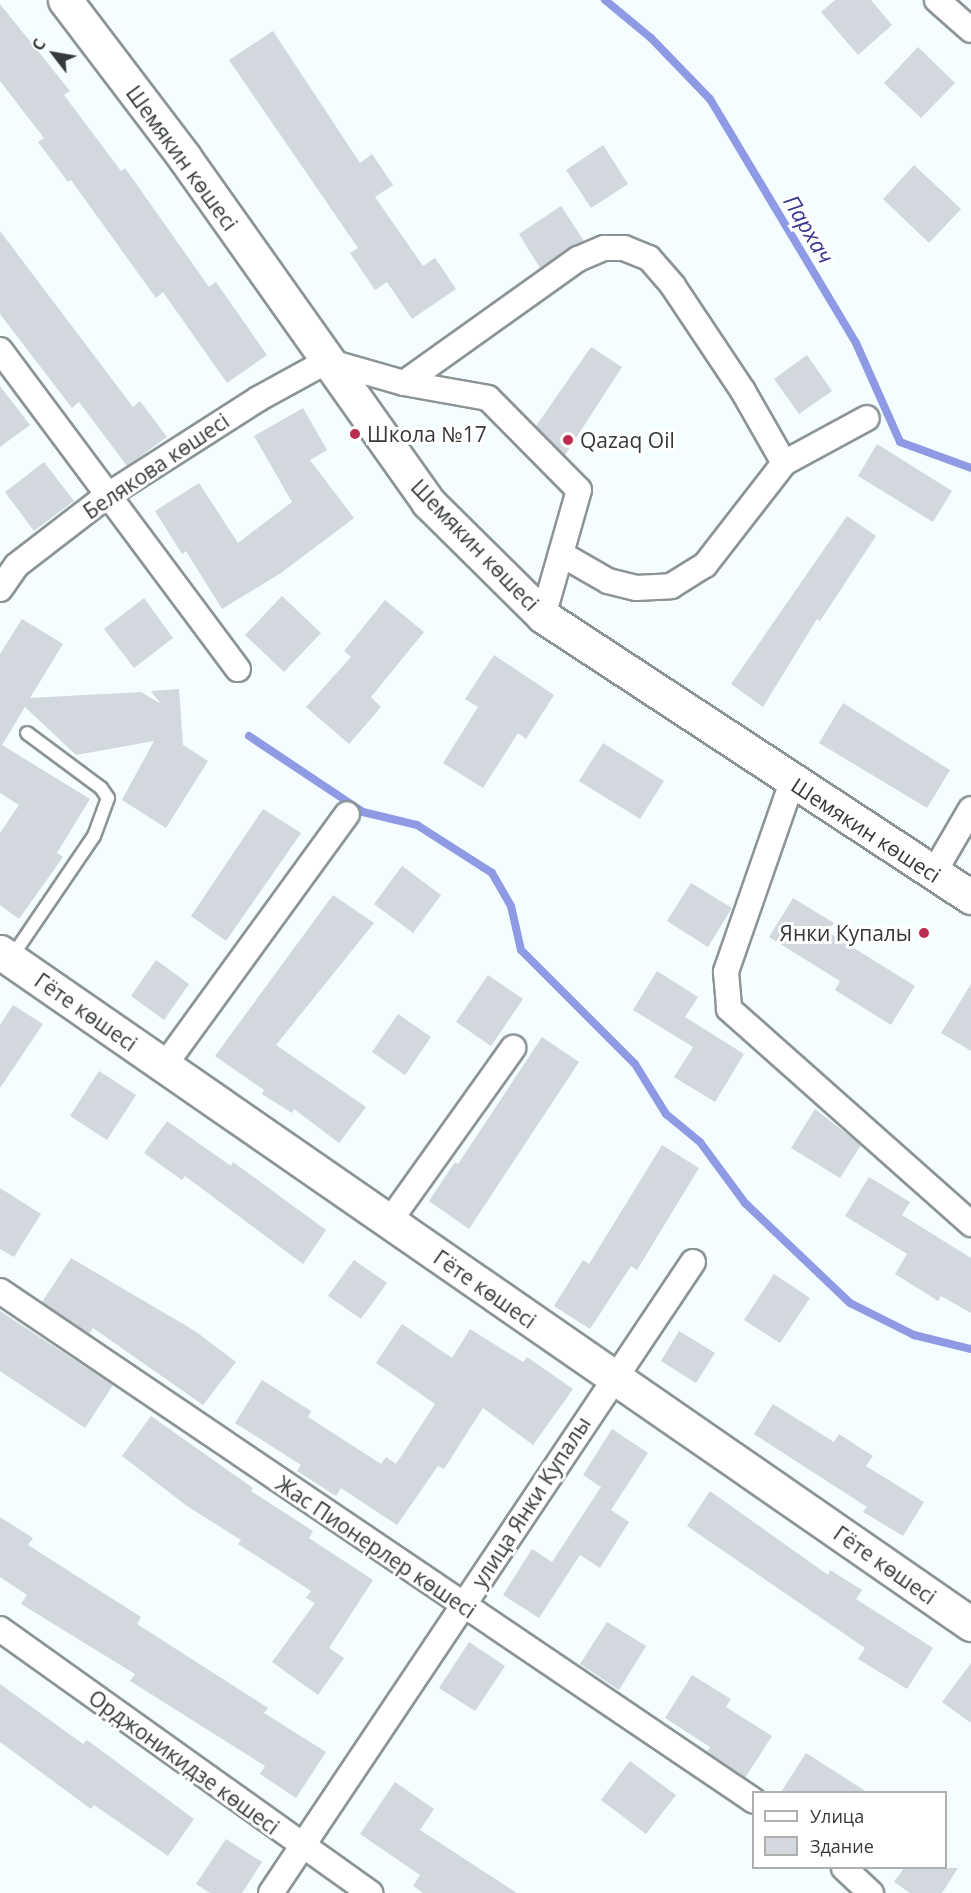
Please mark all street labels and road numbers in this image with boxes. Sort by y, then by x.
street label: Шемякин көшесі [121,81,243,235]
street label: Белякова көшесі [78,408,234,524]
street label: Шемякин көшесі [406,474,544,616]
street label: Шемякин көшесі [787,772,945,888]
street label: Гёте көшесі [30,968,142,1056]
street label: Гёте көшесі [429,1245,541,1333]
street label: улица Янки Купалы [466,1412,596,1592]
street label: Жас Пионерлер көшесі [271,1471,481,1623]
street label: Гёте көшесі [829,1521,941,1609]
street label: Орджоникидзе көшесі [84,1685,284,1839]

